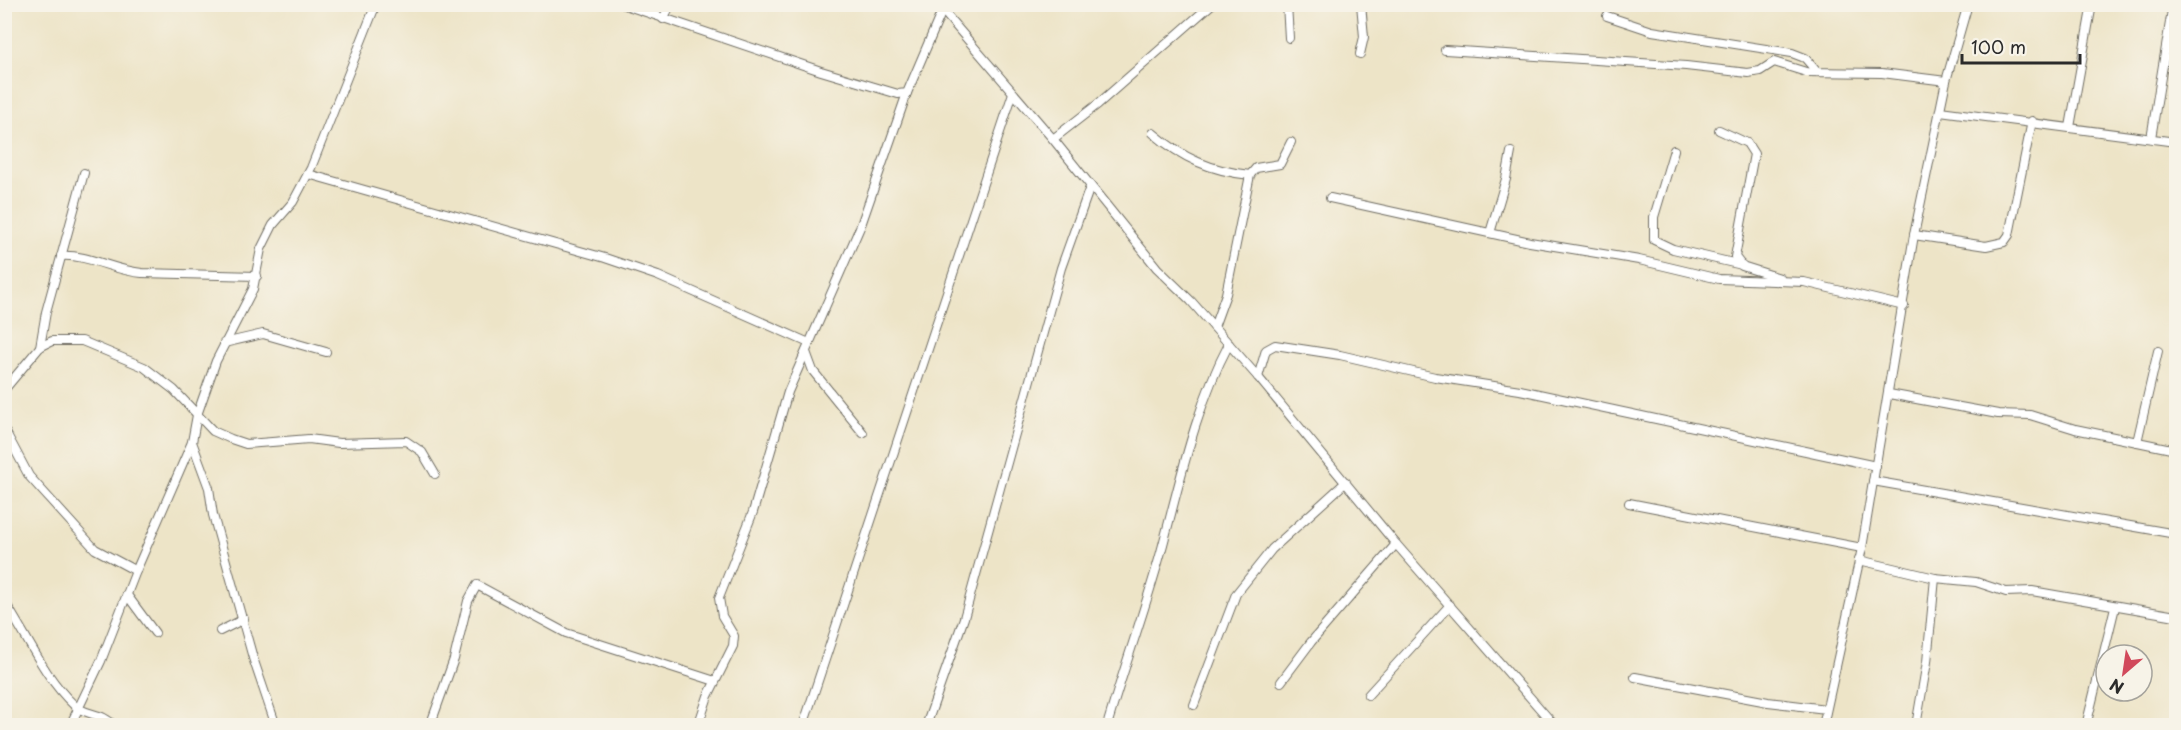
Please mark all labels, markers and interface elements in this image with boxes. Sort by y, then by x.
scale bar [1962,27,2080,65]
text: 100 m [1971,33,2026,60]
north arrow [2094,643,2154,703]
text: N [2105,673,2128,701]

